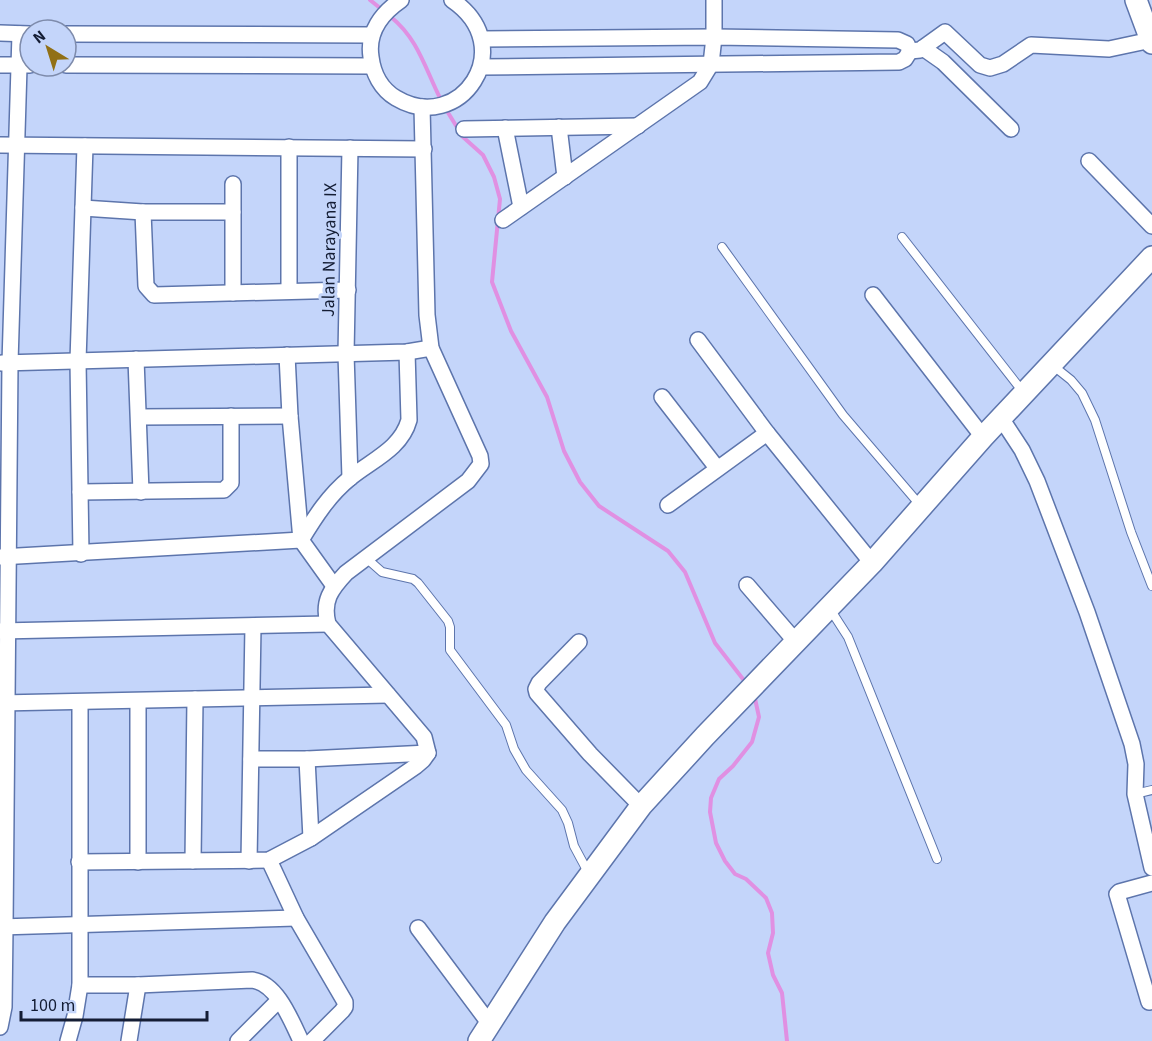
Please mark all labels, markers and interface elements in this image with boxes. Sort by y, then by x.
north arrow [18,18,78,78]
text: N [28,25,50,49]
street label: Jalan Narayana IX [316,183,343,317]
scale bar [21,984,207,1022]
text: 100 m [30,993,75,1018]

